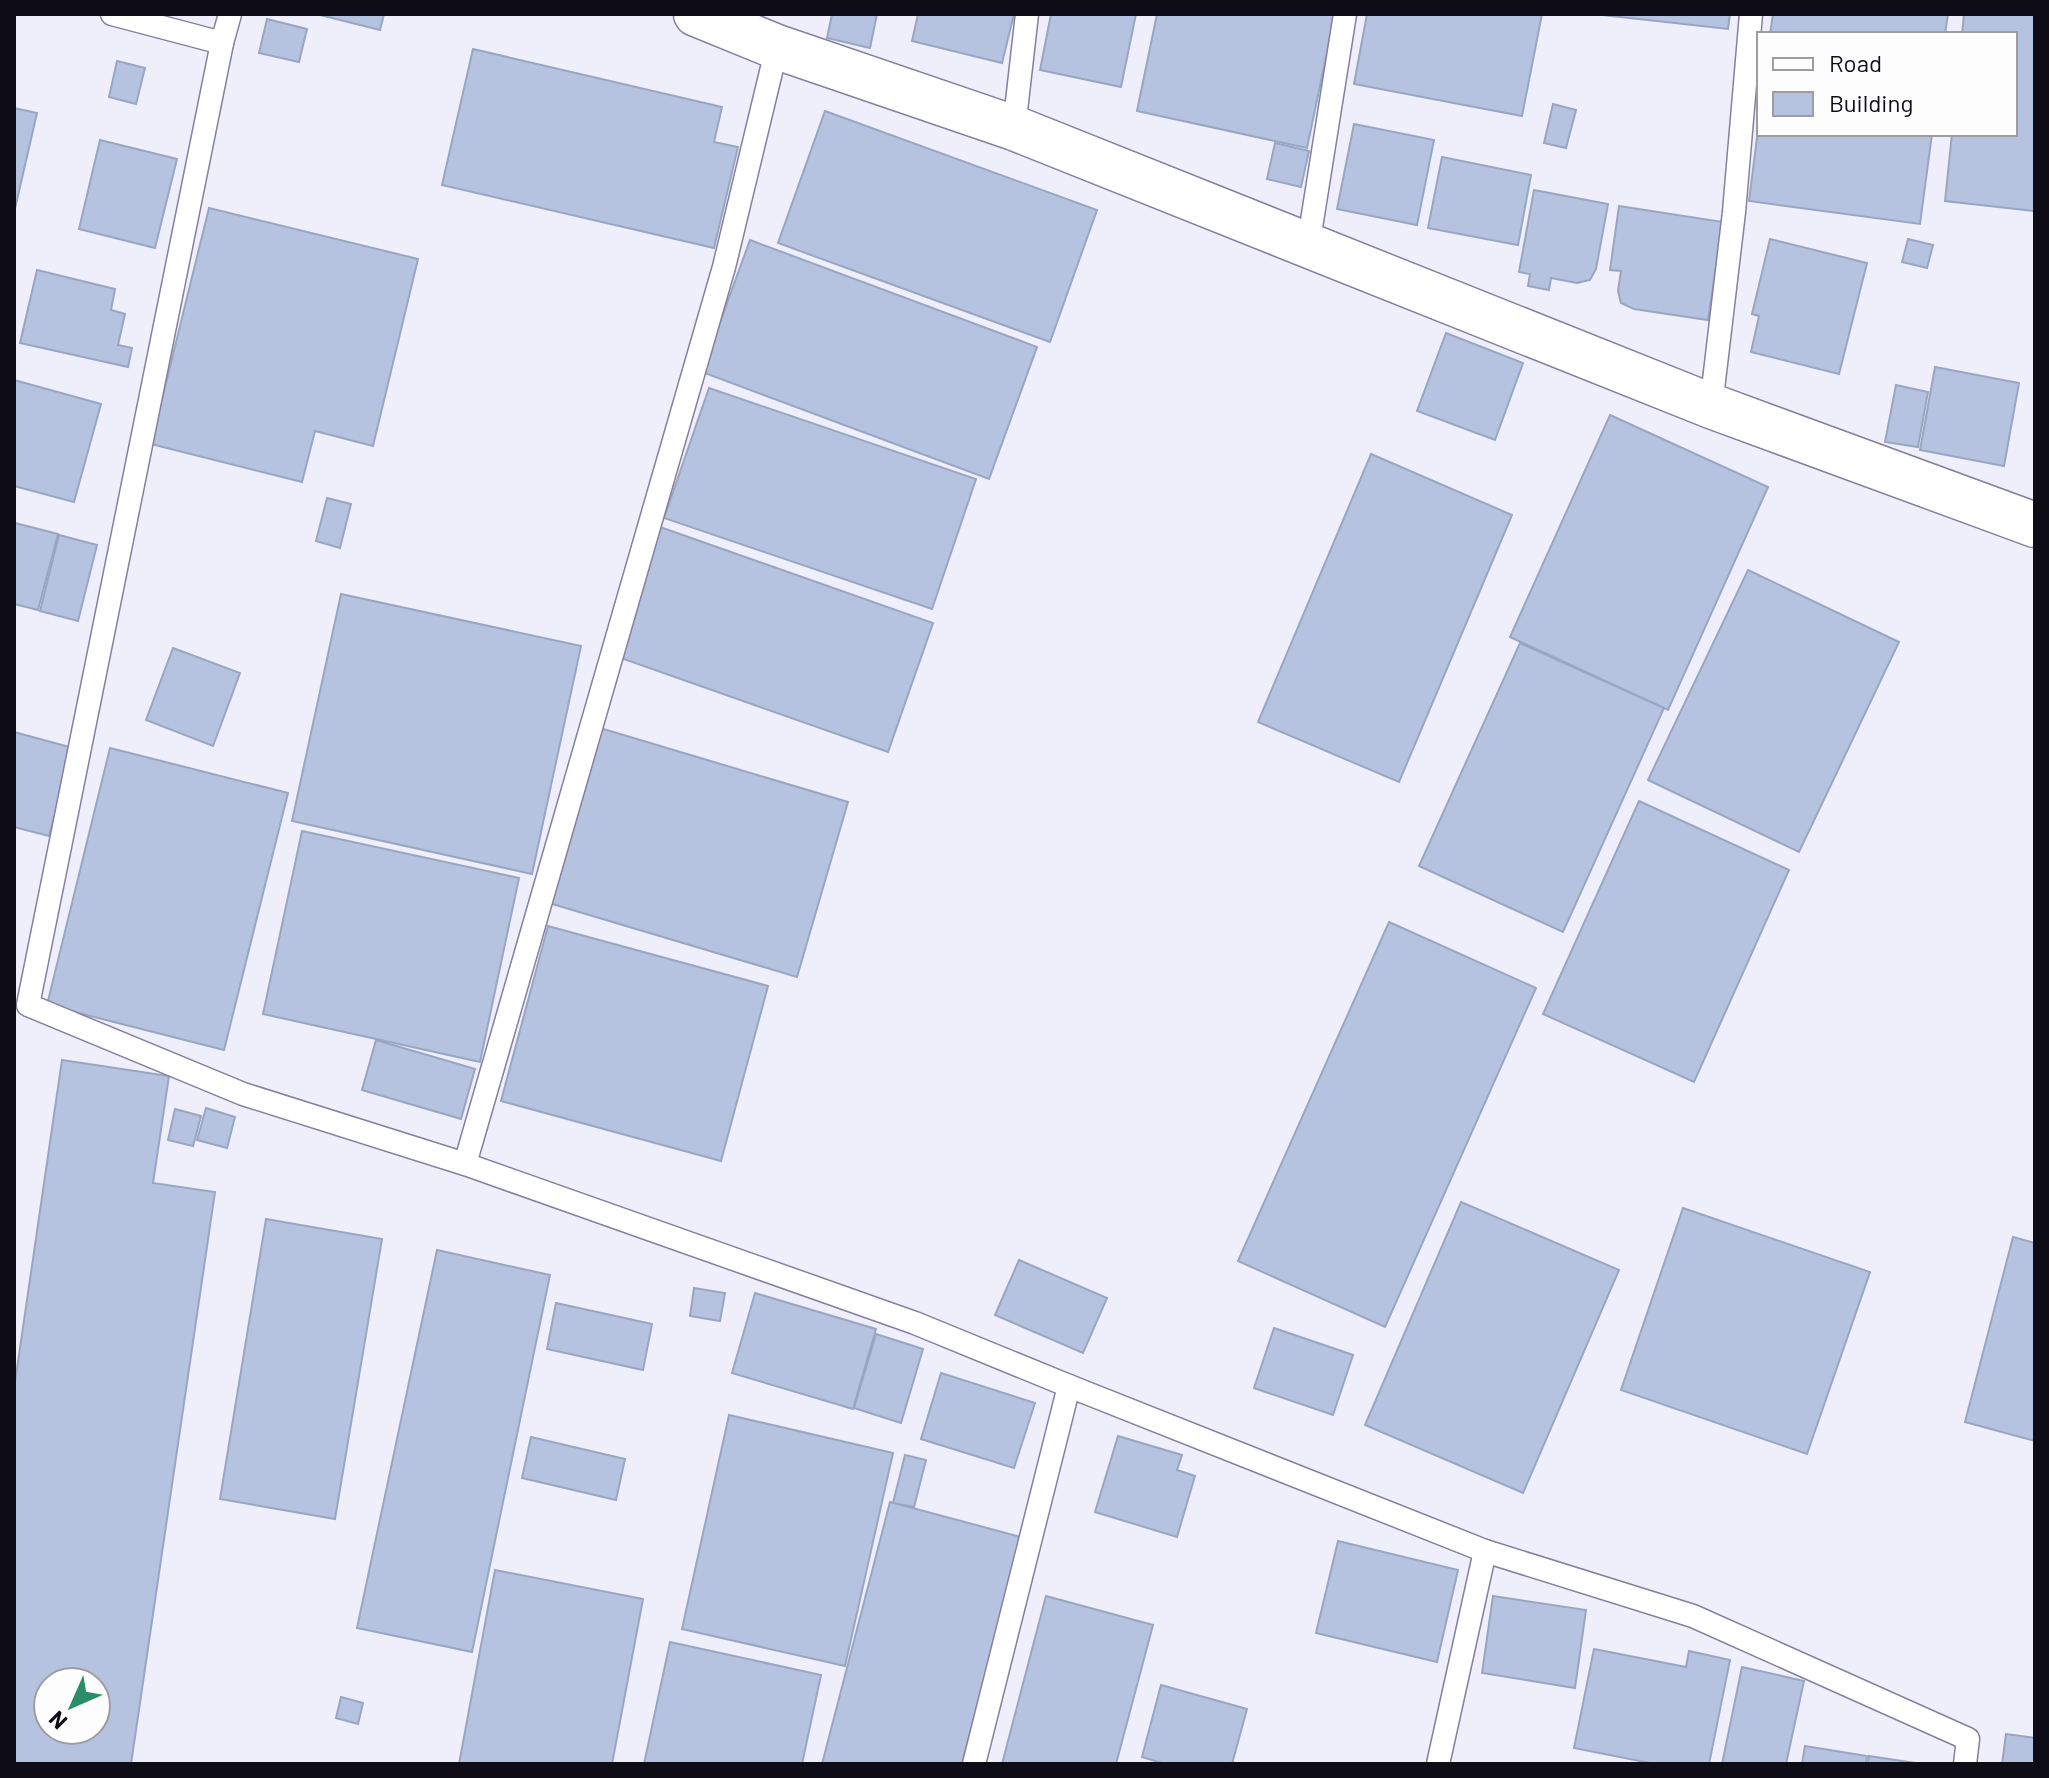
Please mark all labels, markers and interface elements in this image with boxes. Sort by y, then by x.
legend [1757,32,2017,136]
text: Road [1829,48,1882,77]
text: Building [1829,88,1913,117]
north arrow [32,1666,112,1746]
text: N [43,1706,72,1735]

